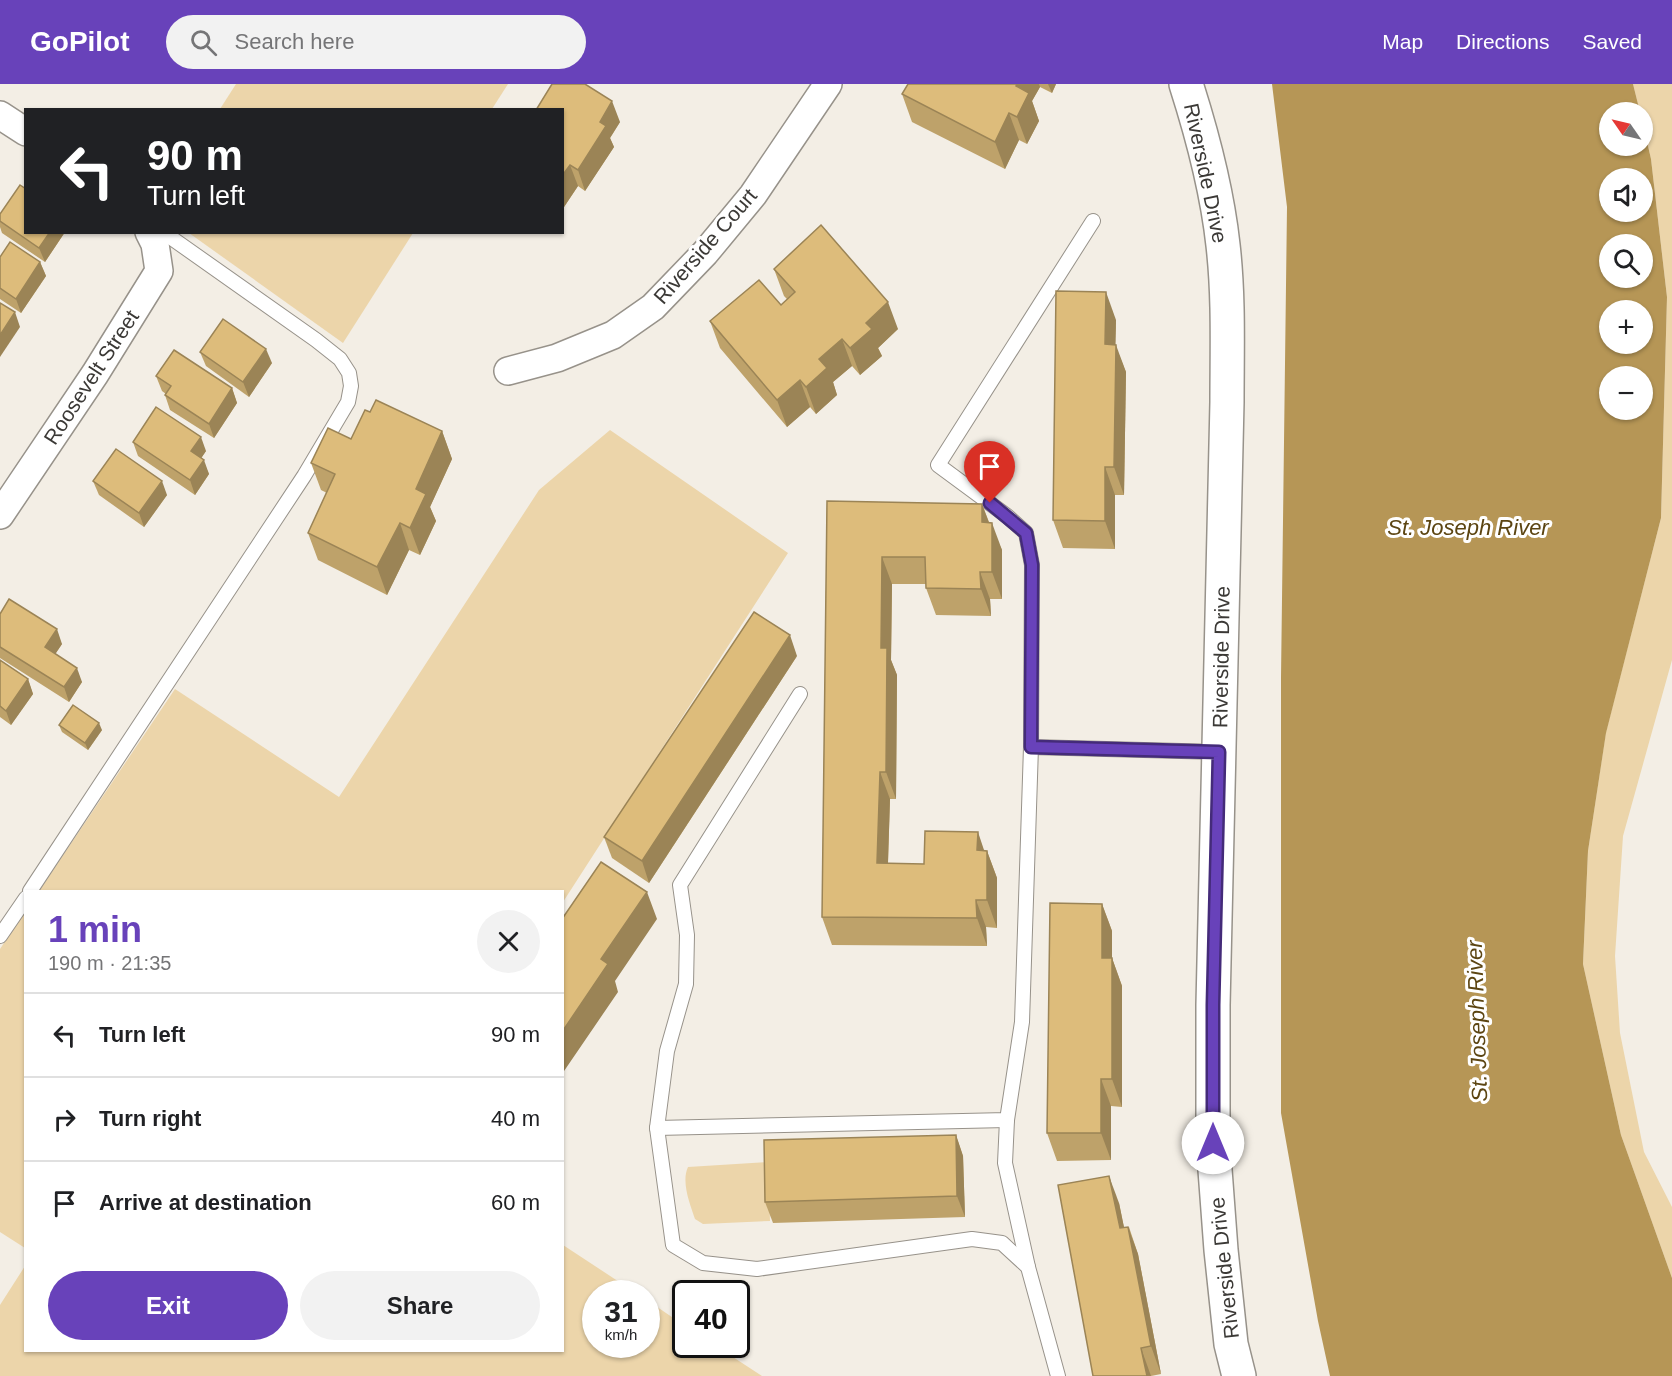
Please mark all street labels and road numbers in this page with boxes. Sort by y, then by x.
street label: Riverside Drive [1180,101,1232,245]
street label: Riverside Court [649,184,761,308]
street label: Roosevelt Street [39,306,143,448]
street label: Riverside Drive [1208,586,1234,728]
street label: Riverside Drive [1205,1196,1243,1340]

